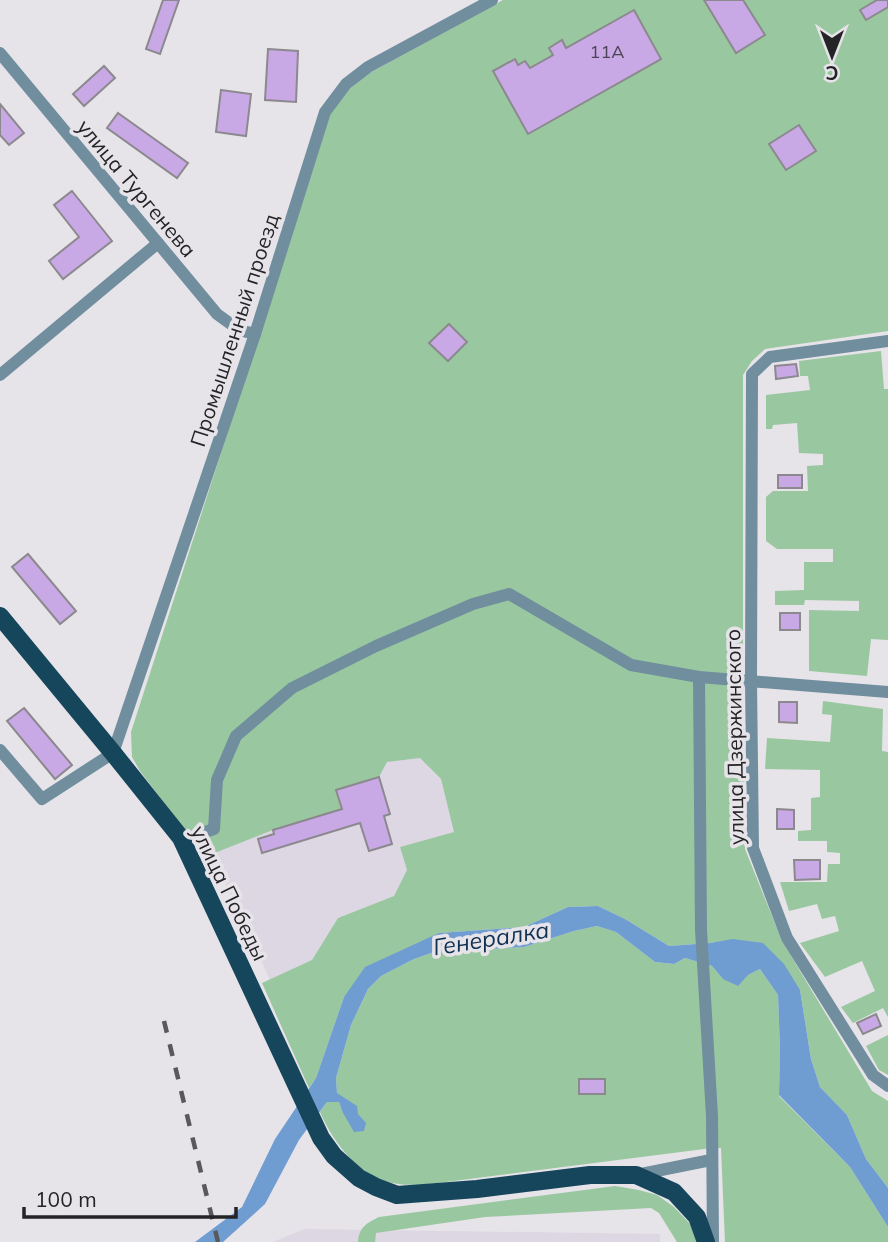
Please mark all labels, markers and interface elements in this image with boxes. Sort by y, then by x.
north arrow [797,21,867,91]
house number: 11А [590,40,624,63]
text: С [825,61,839,85]
street label: улица Тургенева [72,114,202,262]
street label: Промышленный проезд [184,210,284,450]
street label: улица Дзержинского [719,629,749,845]
street label: улица Победы [186,821,274,965]
water label: Генералка [431,915,551,961]
scale bar [24,1176,236,1220]
text: 100 m [35,1186,97,1212]

